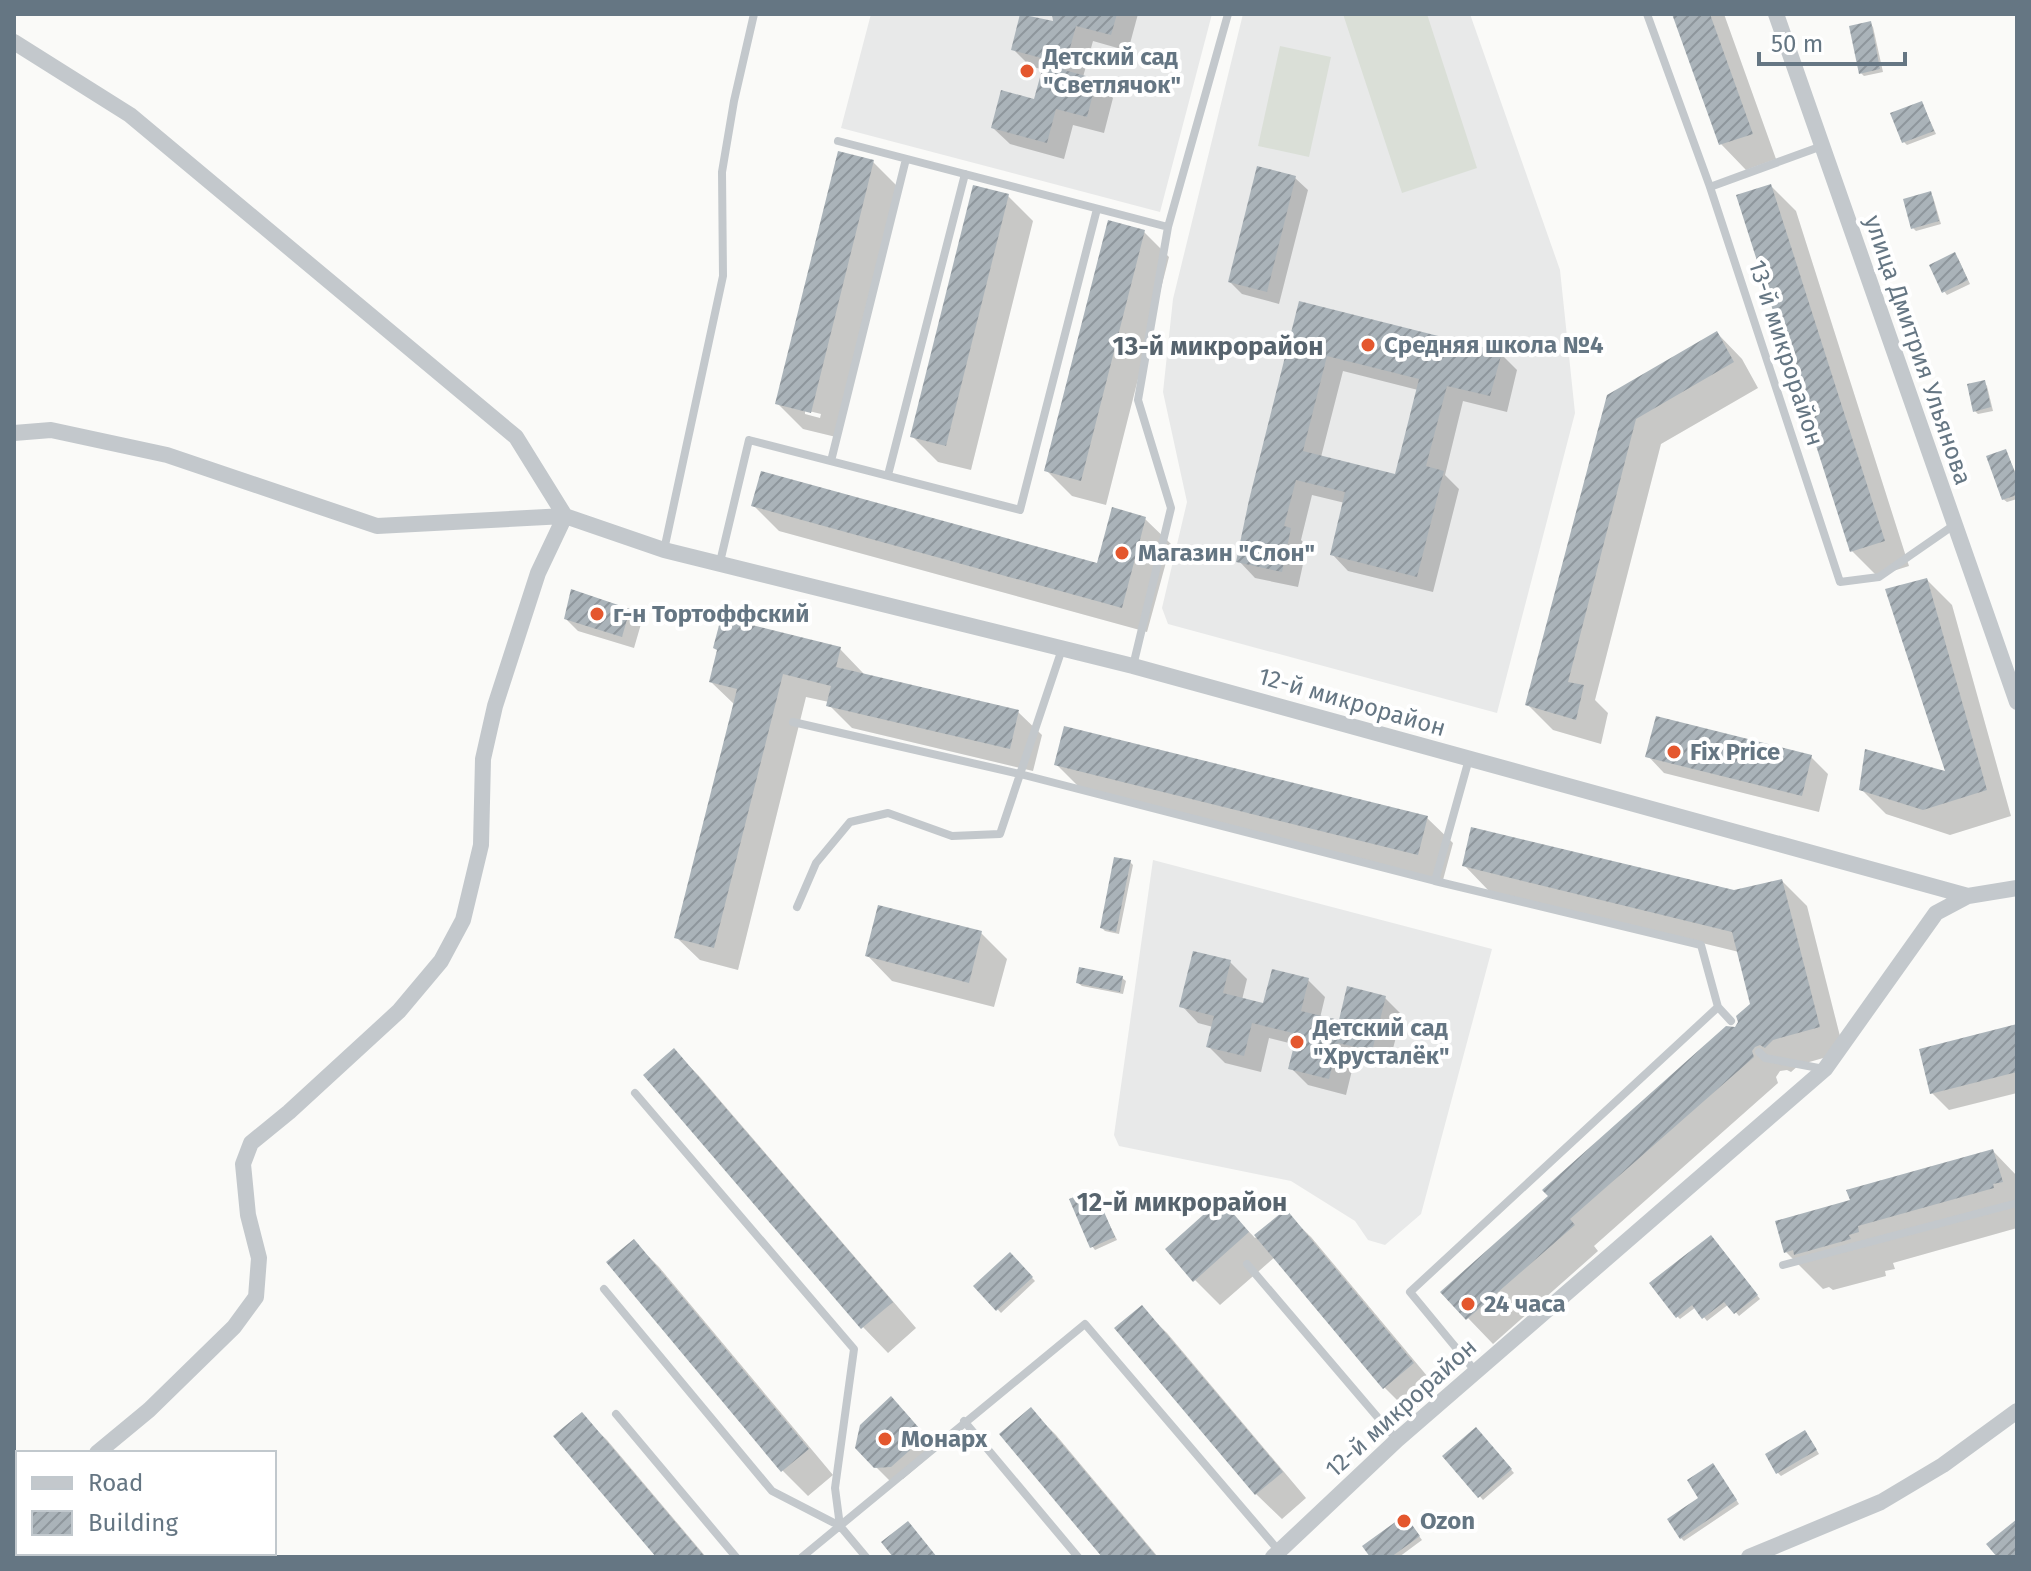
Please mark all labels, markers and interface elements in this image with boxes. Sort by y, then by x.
scale bar [1759,16,1905,66]
text: 50 m [1771,30,1823,58]
place label: Детский сад "Светлячок" [1042,43,1181,99]
marker: Детский сад "Светлячок" [1018,62,1036,80]
street label: улица Дмитрия Ульянова [1859,212,1977,488]
street label: 13-й микрорайон [1743,257,1829,449]
district label: 13-й микрорайон [1113,331,1323,362]
place label: Средняя школа №4 [1384,331,1604,359]
marker: Средняя школа №4 [1359,336,1377,354]
place label: Магазин "Слон" [1138,539,1315,567]
marker: Магазин "Слон" [1113,544,1131,562]
place label: г-н Тортоффский [613,600,809,628]
marker: г-н Тортоффский [588,605,606,623]
street label: 12-й микрорайон [1255,662,1449,742]
place label: Fix Price [1690,738,1780,766]
marker: Fix Price [1665,743,1683,761]
place label: Детский сад "Хрусталёк" [1312,1014,1450,1070]
marker: Детский сад "Хрусталёк" [1288,1033,1306,1051]
district label: 12-й микрорайон [1077,1187,1287,1218]
place label: 24 часа [1484,1290,1566,1318]
marker: 24 часа [1459,1295,1477,1313]
street label: 12-й микрорайон [1320,1333,1482,1483]
place label: Монарх [901,1425,988,1453]
marker: Монарх [876,1430,894,1448]
legend [16,1451,276,1555]
text: Road [88,1469,143,1497]
place label: Ozon [1420,1507,1475,1535]
text: Building [88,1509,178,1537]
marker: Ozon [1395,1512,1413,1530]

